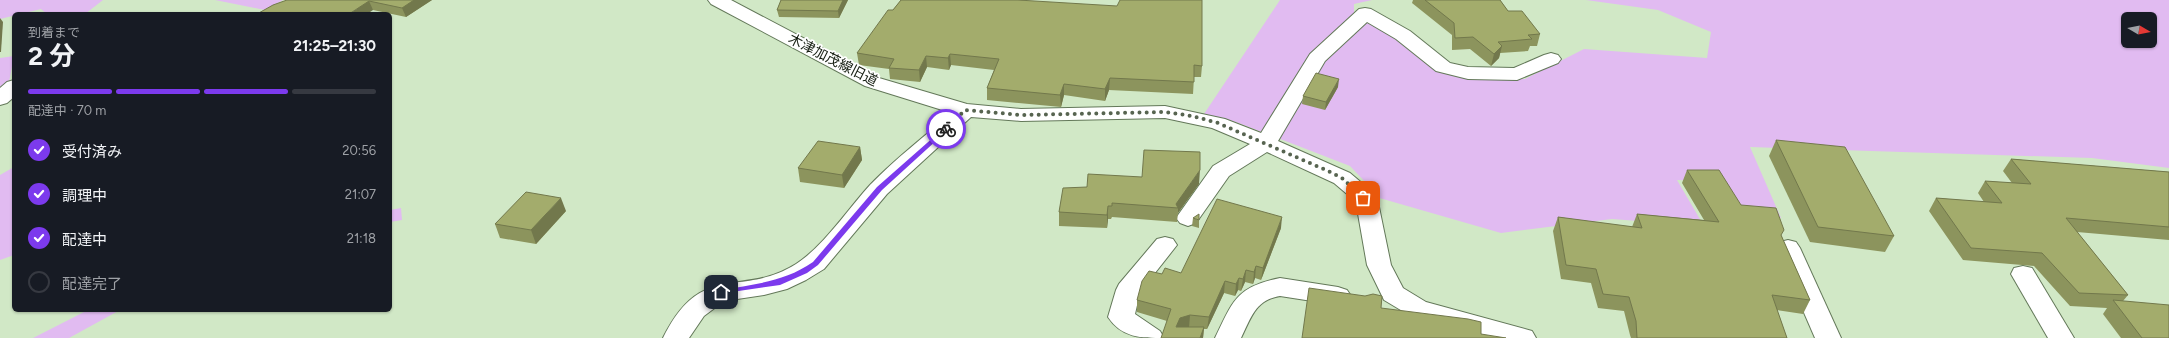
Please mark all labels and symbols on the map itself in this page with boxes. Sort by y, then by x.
north arrow [2121,12,2157,48]
street label: 木津加茂線旧道 [785,30,881,90]
courier [926,109,966,149]
pin [1346,181,1380,215]
pin [704,275,738,309]

